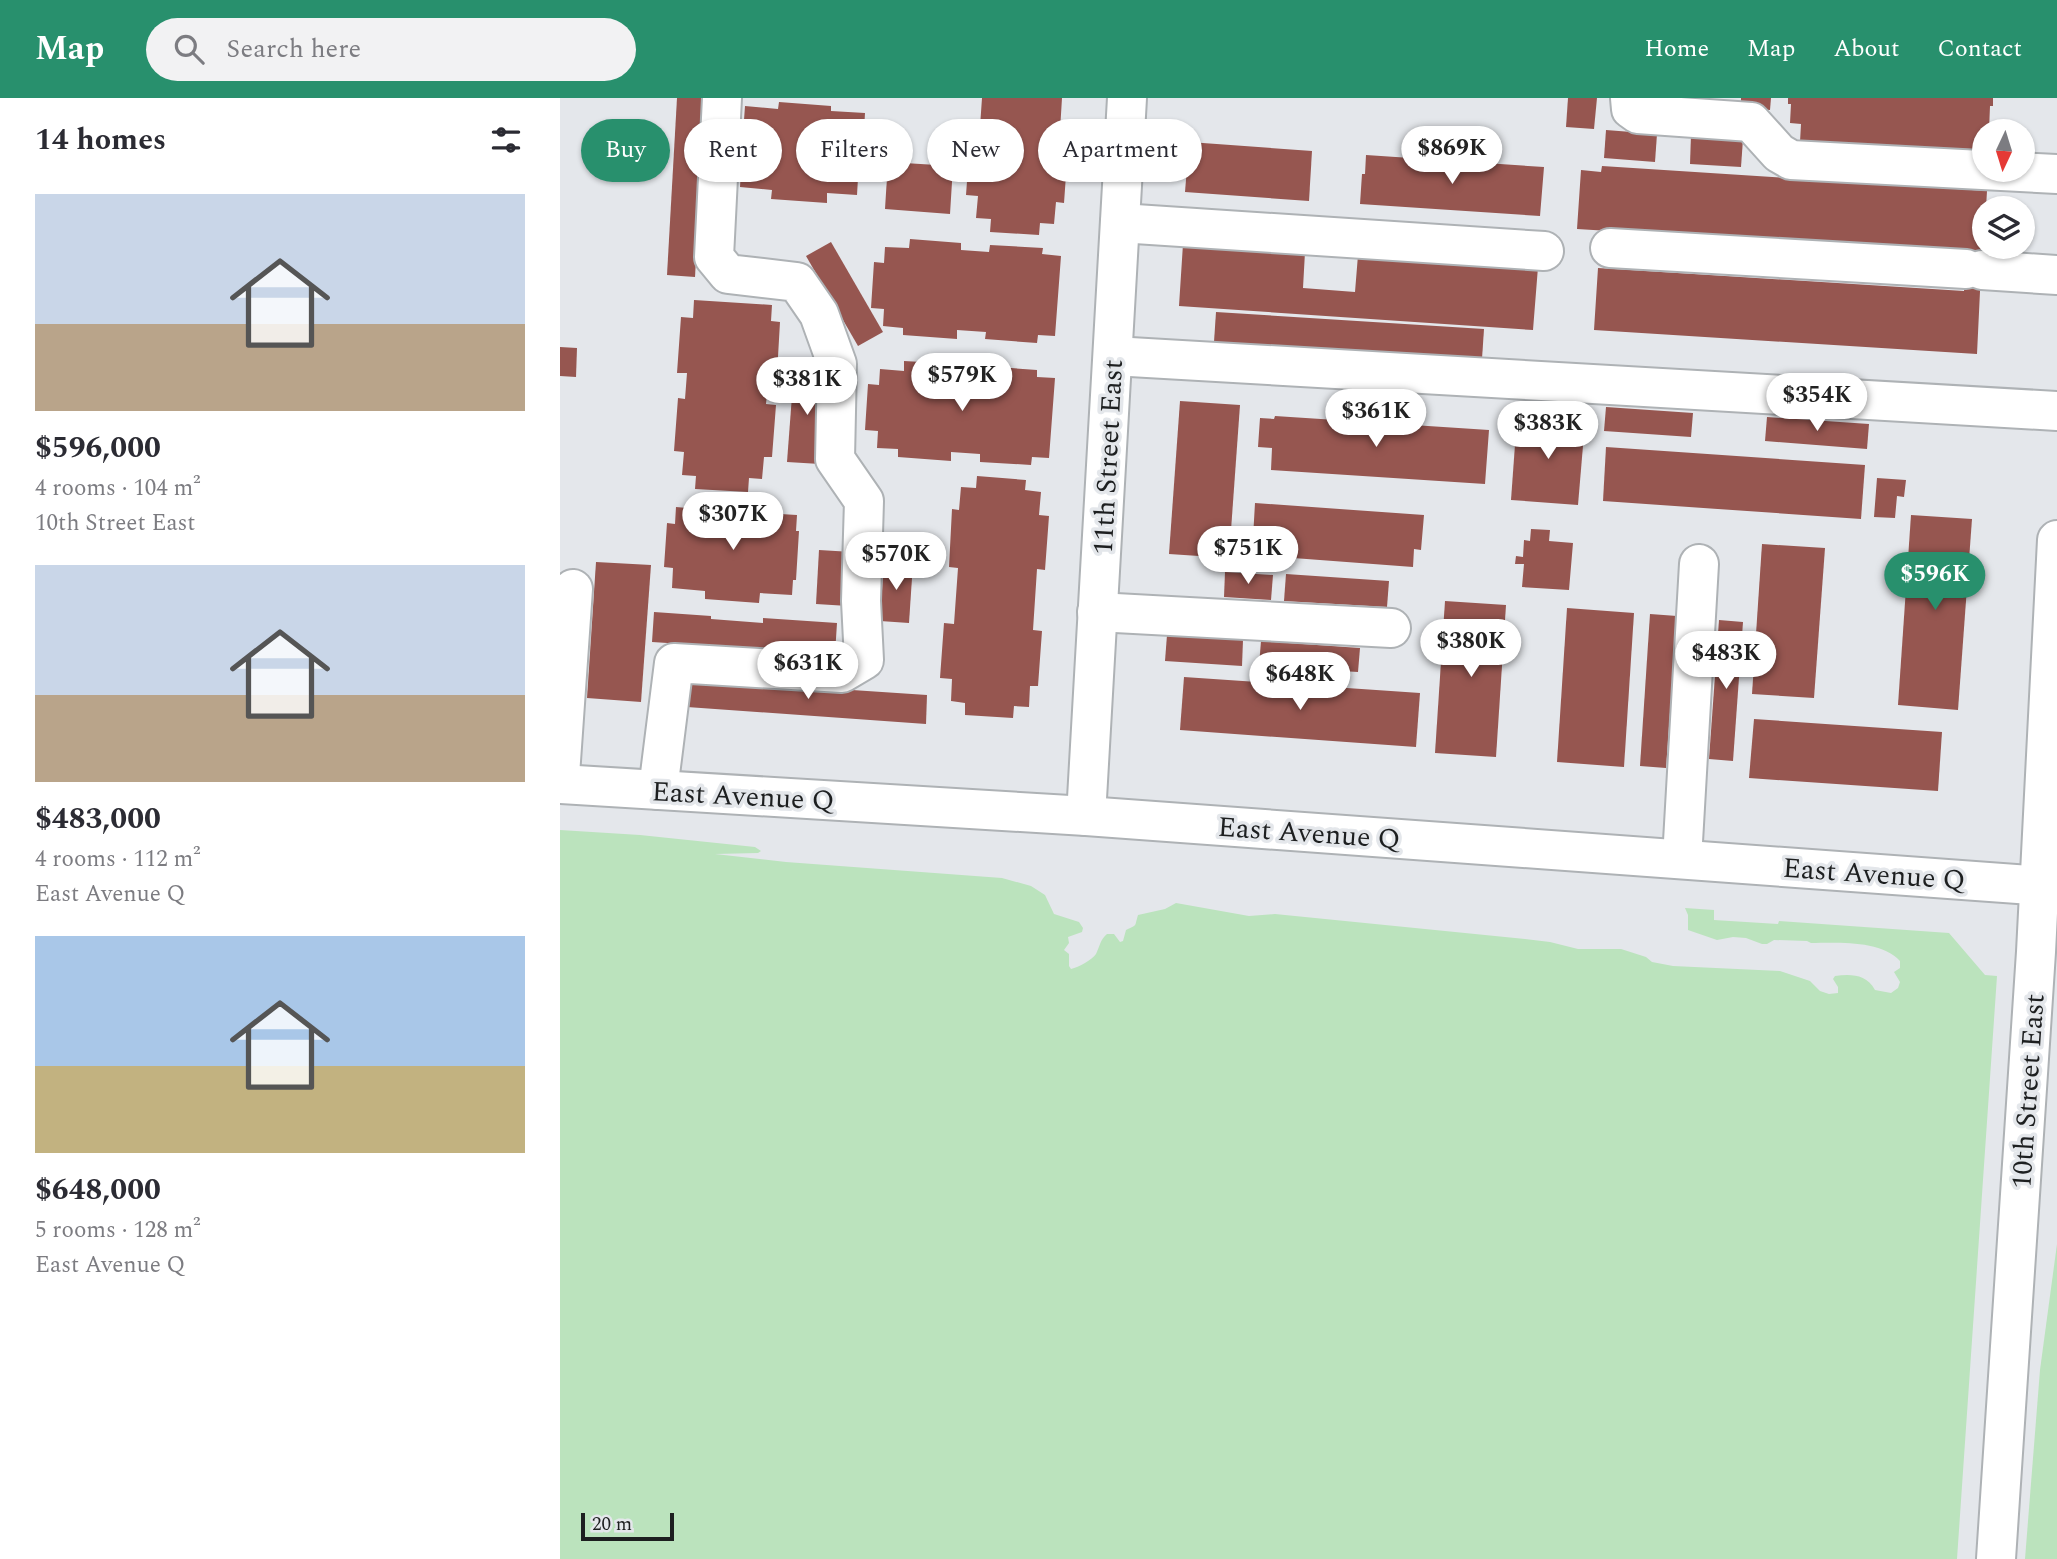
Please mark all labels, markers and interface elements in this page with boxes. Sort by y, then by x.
search box [146,18,636,81]
text: Map [35,24,104,74]
text: Search here [226,29,361,69]
icon: search [170,30,208,68]
text: Home [1644,31,1709,67]
text: Map [1747,31,1795,67]
text: About [1833,31,1899,67]
text: Contact [1937,31,2022,67]
text: 14 homes [35,117,166,163]
chip: Buy [581,119,670,182]
chip: Rent [684,119,782,182]
chip: Filters [796,119,913,182]
chip: New [927,119,1024,182]
chip: Apartment [1038,119,1202,182]
north arrow [1972,119,2035,182]
map controls [1972,119,2035,259]
icon: filters [487,121,525,159]
pin: $869K [1403,126,1501,186]
text: $869K [1417,131,1487,166]
button: layers [1972,196,2035,259]
icon: home [217,240,343,366]
pin: $579K [913,354,1011,413]
pin: $381K [758,358,856,417]
text: $579K [927,358,997,393]
street label: 11th Street East [1082,358,1135,556]
text: $381K [772,362,842,397]
pin: $354K [1768,374,1866,433]
text: $354K [1782,378,1852,413]
pin: $361K [1327,390,1425,449]
text: $361K [1341,394,1411,429]
pin: $383K [1499,402,1597,461]
text: $383K [1513,406,1583,441]
text: $596,000 [35,425,161,471]
text: 4 rooms · 104 m² [35,471,201,506]
pin: $307K [684,492,782,552]
text: $307K [698,497,768,532]
text: 10th Street East [35,506,195,541]
pin: $751K [1199,526,1297,586]
text: $751K [1213,531,1283,566]
pin: $570K [847,532,945,592]
text: $570K [861,537,931,572]
pin: $596K [1886,552,1984,612]
text: $596K [1900,557,1970,592]
icon: home [217,611,343,737]
pin: $380K [1422,620,1520,679]
text: $380K [1436,624,1506,659]
pin: $483K [1677,632,1775,691]
text: $483K [1691,636,1761,671]
pin: $631K [759,642,857,701]
text: $631K [773,646,843,681]
pin: $648K [1251,652,1349,712]
text: $648K [1265,657,1335,692]
street label: East Avenue Q [651,770,836,823]
text: $483,000 [35,796,161,842]
street label: East Avenue Q [1216,806,1402,861]
text: 4 rooms · 112 m² [35,842,201,877]
street label: East Avenue Q [1781,847,1967,902]
text: East Avenue Q [35,877,185,912]
icon: home [217,982,343,1108]
street label: 10th Street East [2000,992,2057,1190]
text: $648,000 [35,1167,161,1213]
text: 5 rooms · 128 m² [35,1213,201,1248]
text: East Avenue Q [35,1248,185,1283]
scale bar [581,1510,674,1542]
text: 20 m [592,1510,632,1539]

